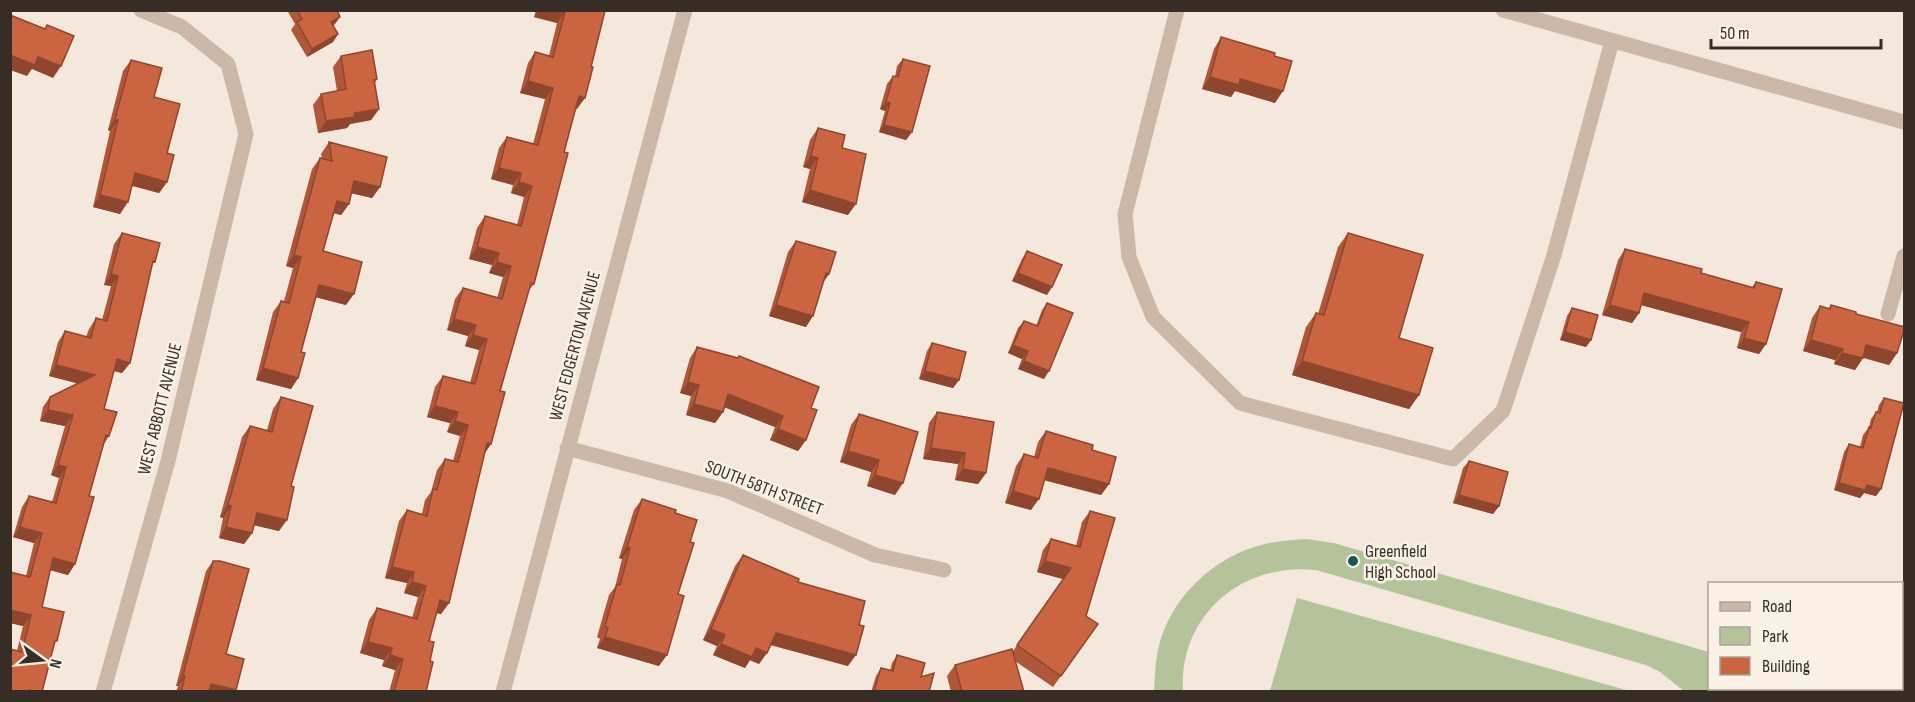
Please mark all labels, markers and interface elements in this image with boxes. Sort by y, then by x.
scale bar [1711,12,1880,50]
text: 50 m [1720,23,1750,44]
street label: WEST EDGERTON AVENUE [545,269,605,423]
street label: WEST ABBOTT AVENUE [133,341,187,477]
street label: SOUTH 58TH STREET [702,456,826,520]
place label: Greenfield High School [1365,541,1436,583]
marker: Greenfield High School [1346,554,1360,568]
legend [1708,582,1903,690]
text: Road [1762,596,1792,617]
text: Park [1762,626,1788,647]
north arrow [12,630,72,690]
text: Building [1762,656,1810,677]
text: N [45,657,65,670]

